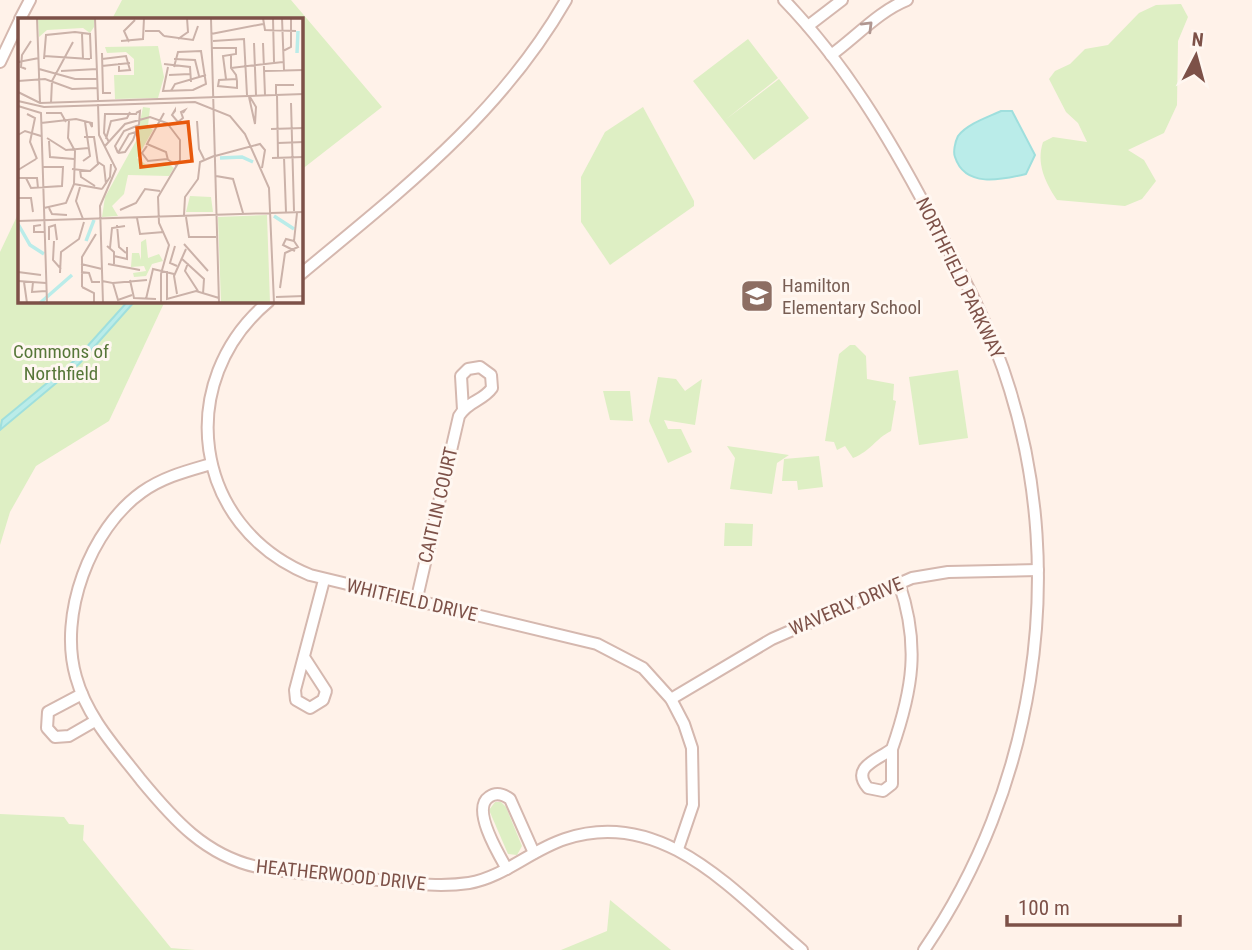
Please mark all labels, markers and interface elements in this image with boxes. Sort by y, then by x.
inset map [18,18,303,303]
one-way arrow [860,21,873,34]
north arrow [1161,21,1231,91]
text: N [1191,28,1205,52]
street label: NORTHFIELD PARKWAY [911,194,1009,362]
place label: Hamilton Elementary School [782,274,921,319]
school or university icon: Hamilton Elementary School [738,277,776,315]
park label: Commons of Northfield [13,340,109,385]
street label: CAITLIN COURT [414,445,463,565]
street label: WAVERLY DRIVE [786,572,906,640]
street label: WHITFIELD DRIVE [344,574,480,626]
street label: HEATHERWOOD DRIVE [255,855,427,895]
scale bar [1007,884,1180,928]
text: 100 m [1018,896,1070,920]

